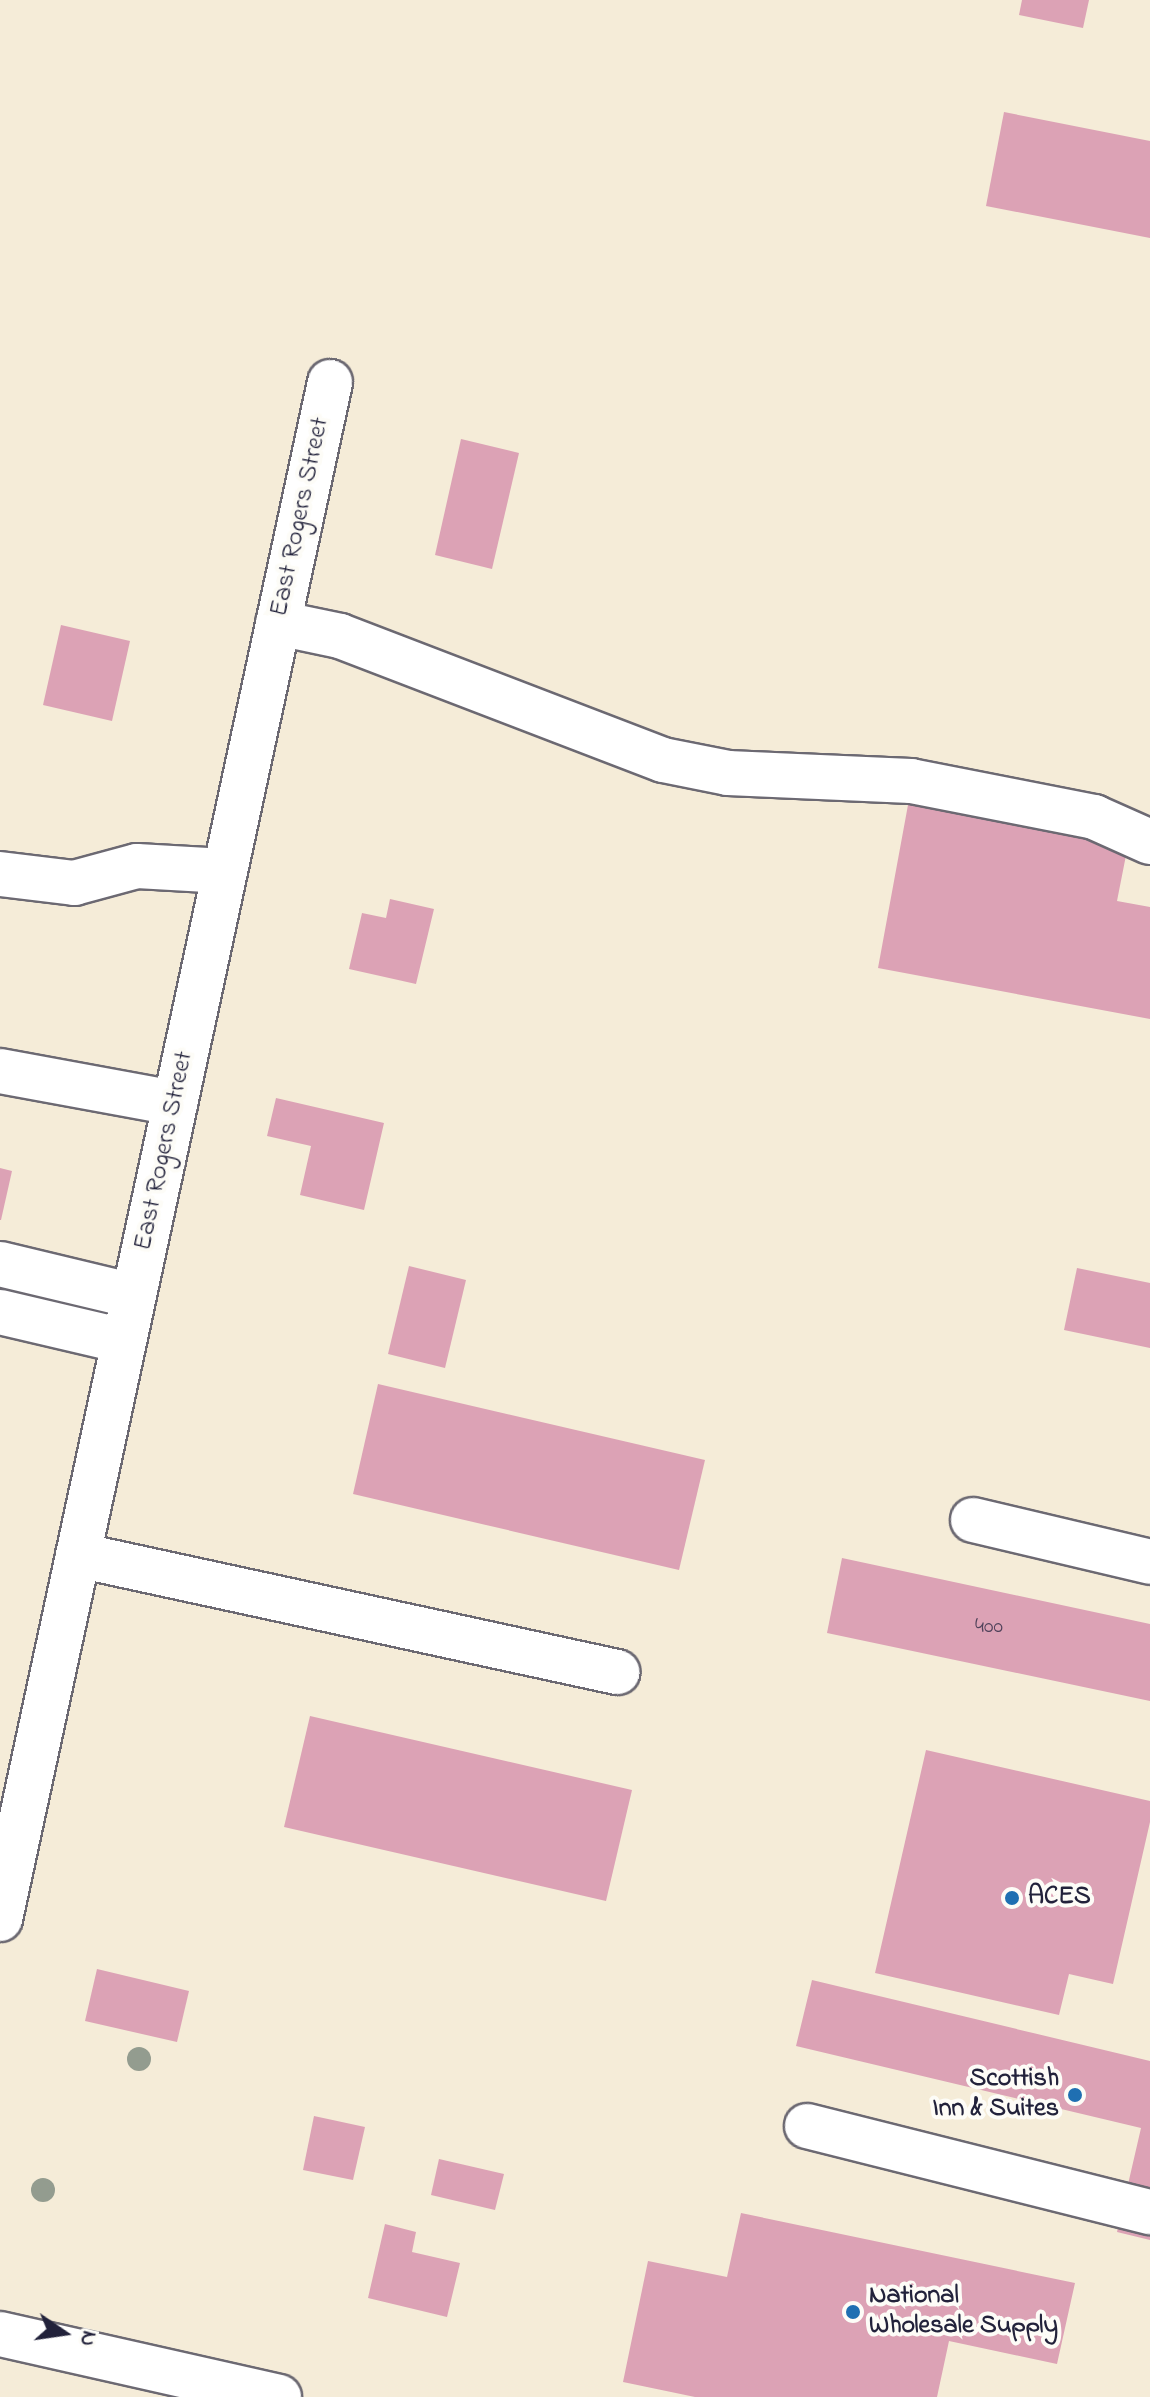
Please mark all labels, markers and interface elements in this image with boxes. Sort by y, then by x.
street label: East Rogers Street [265,415,337,619]
street label: East Rogers Street [129,1049,201,1253]
house number: 400 [975,1615,1003,1641]
place label: ACES [1028,1882,1091,1914]
marker: ACES [1003,1889,1021,1907]
place label: Scottish Inn & Suites [933,2064,1059,2126]
marker: Scottish Inn & Suites [1066,2086,1084,2104]
place label: National Wholesale Supply [869,2281,1058,2342]
north arrow [24,2293,104,2373]
marker: National Wholesale Supply [844,2303,862,2321]
text: N [70,2328,105,2349]

